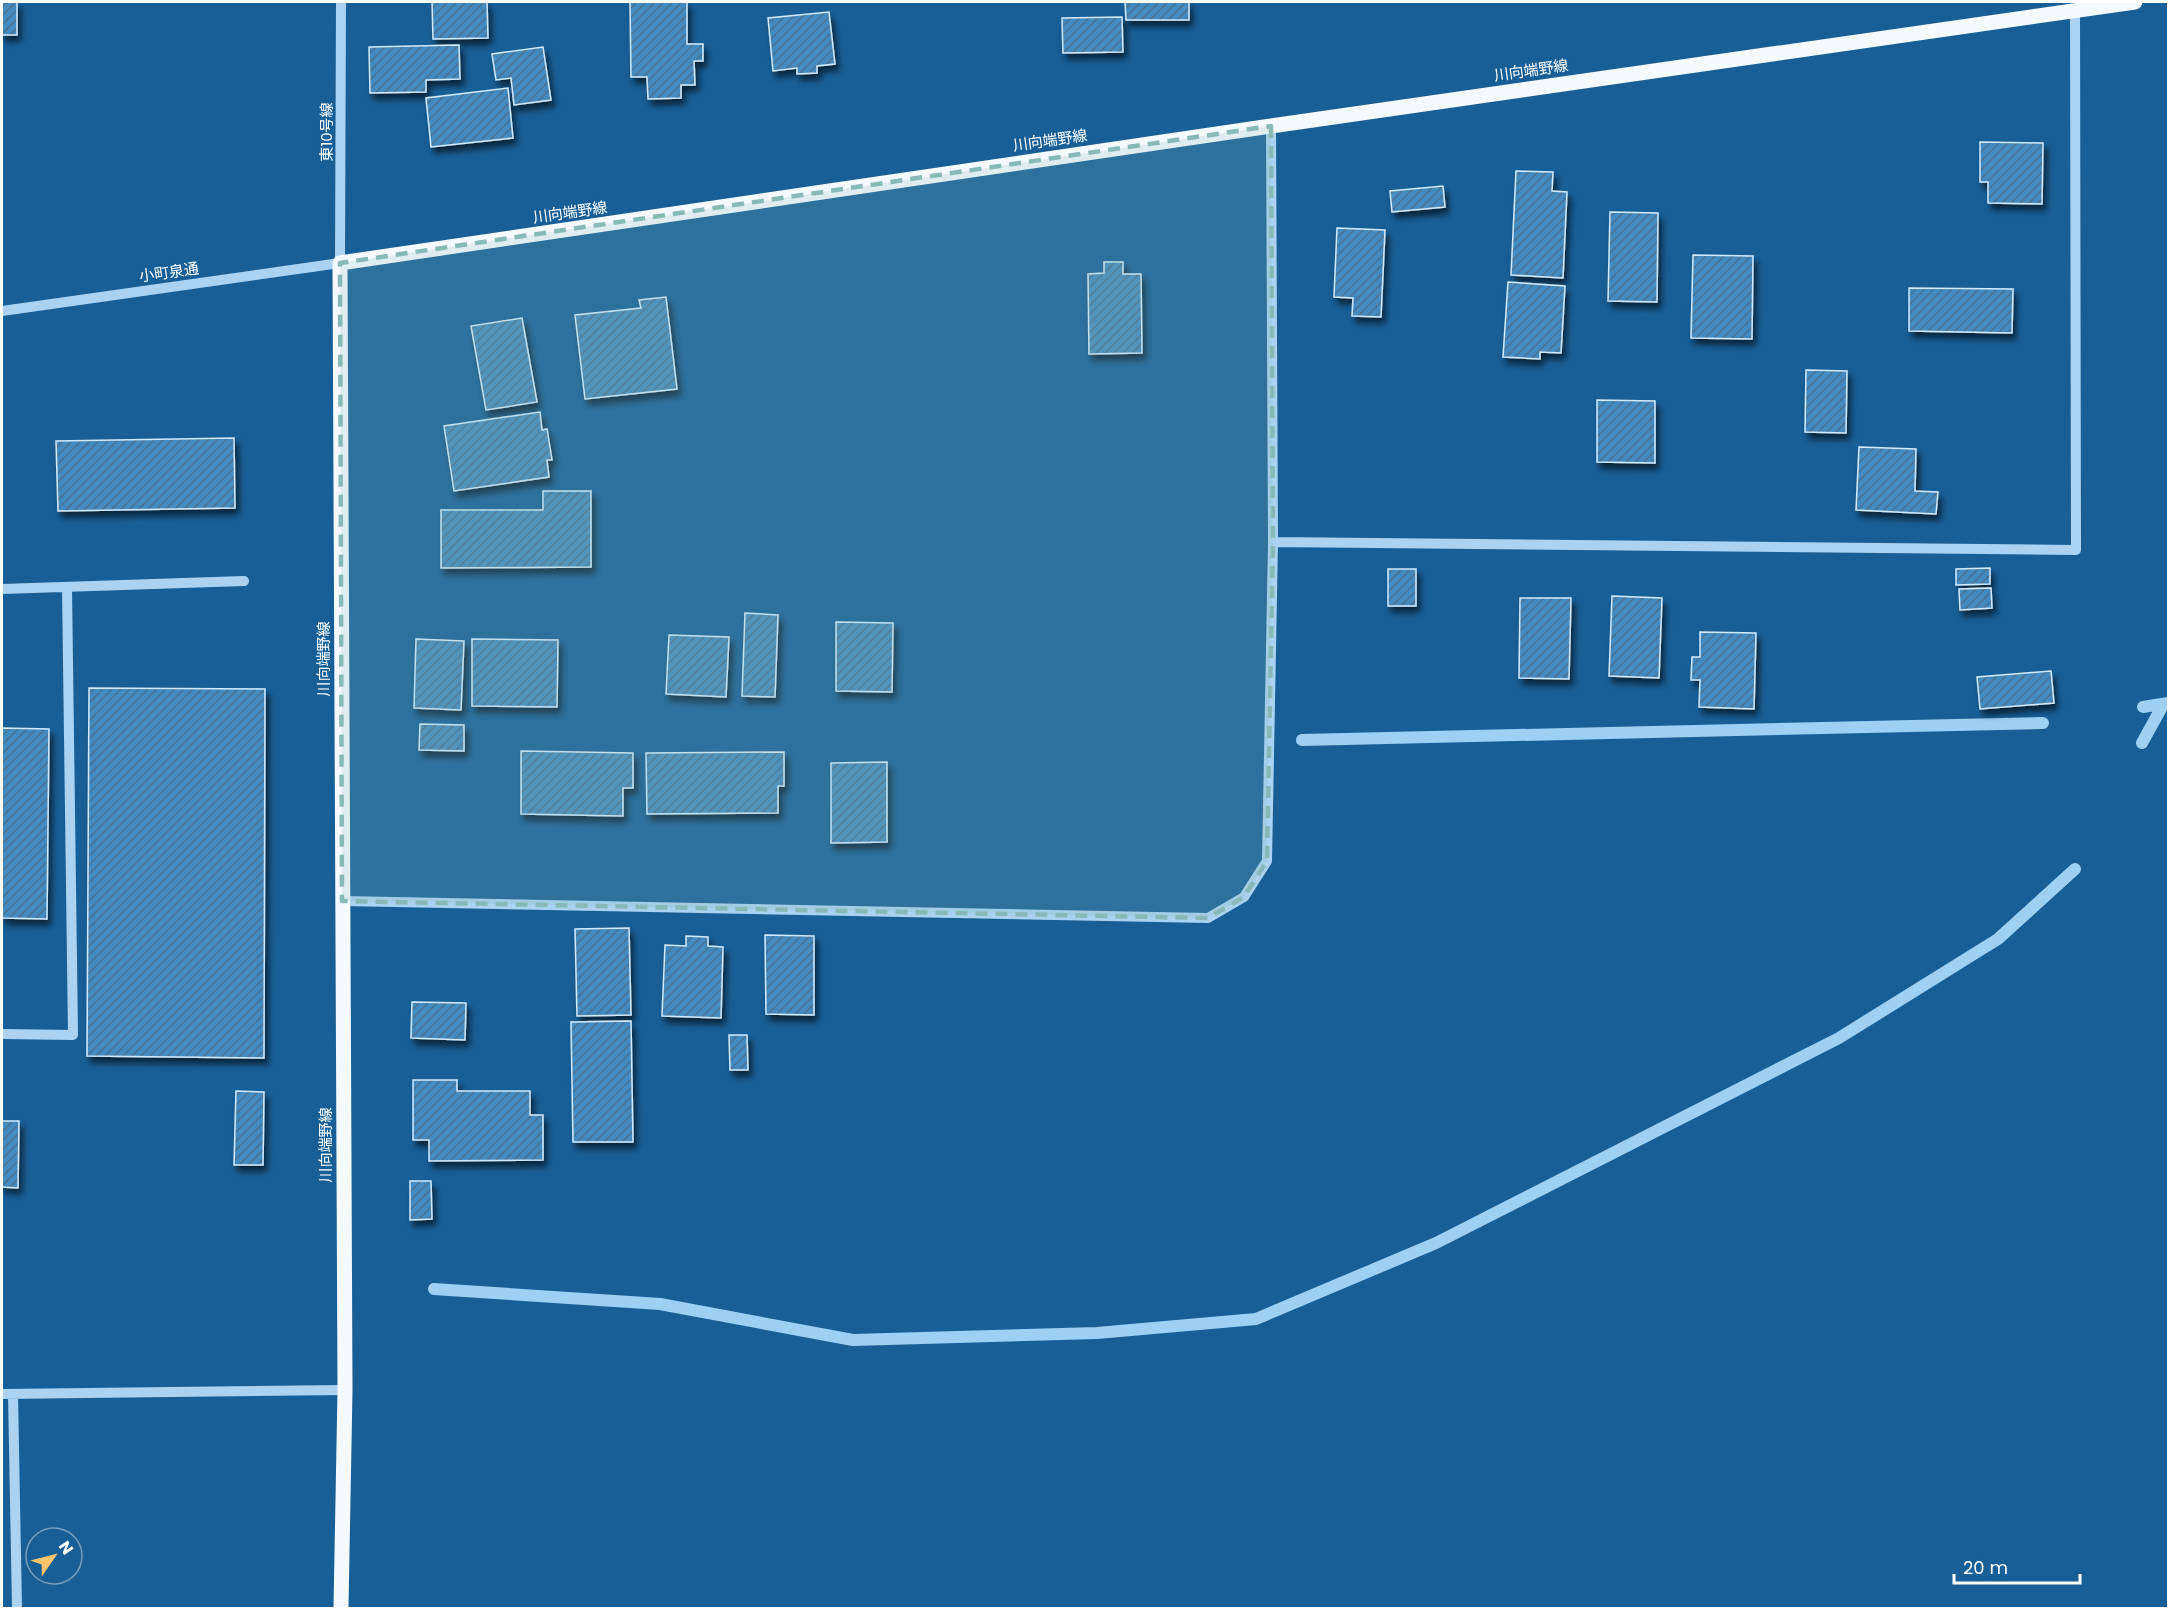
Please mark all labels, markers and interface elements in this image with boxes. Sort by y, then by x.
street label: 川向端野線 [1492,54,1570,86]
street label: 東10号線 [316,102,337,162]
street label: 川向端野線 [1011,124,1089,156]
street label: 川向端野線 [531,196,609,228]
street label: 小町泉通 [138,257,200,287]
street label: 川向端野線 [313,621,334,697]
street label: 川向端野線 [315,1107,336,1183]
north arrow [24,1526,84,1586]
text: N [53,1536,79,1559]
scale bar [1954,1547,2080,1585]
text: 20 m [1963,1555,2008,1580]

